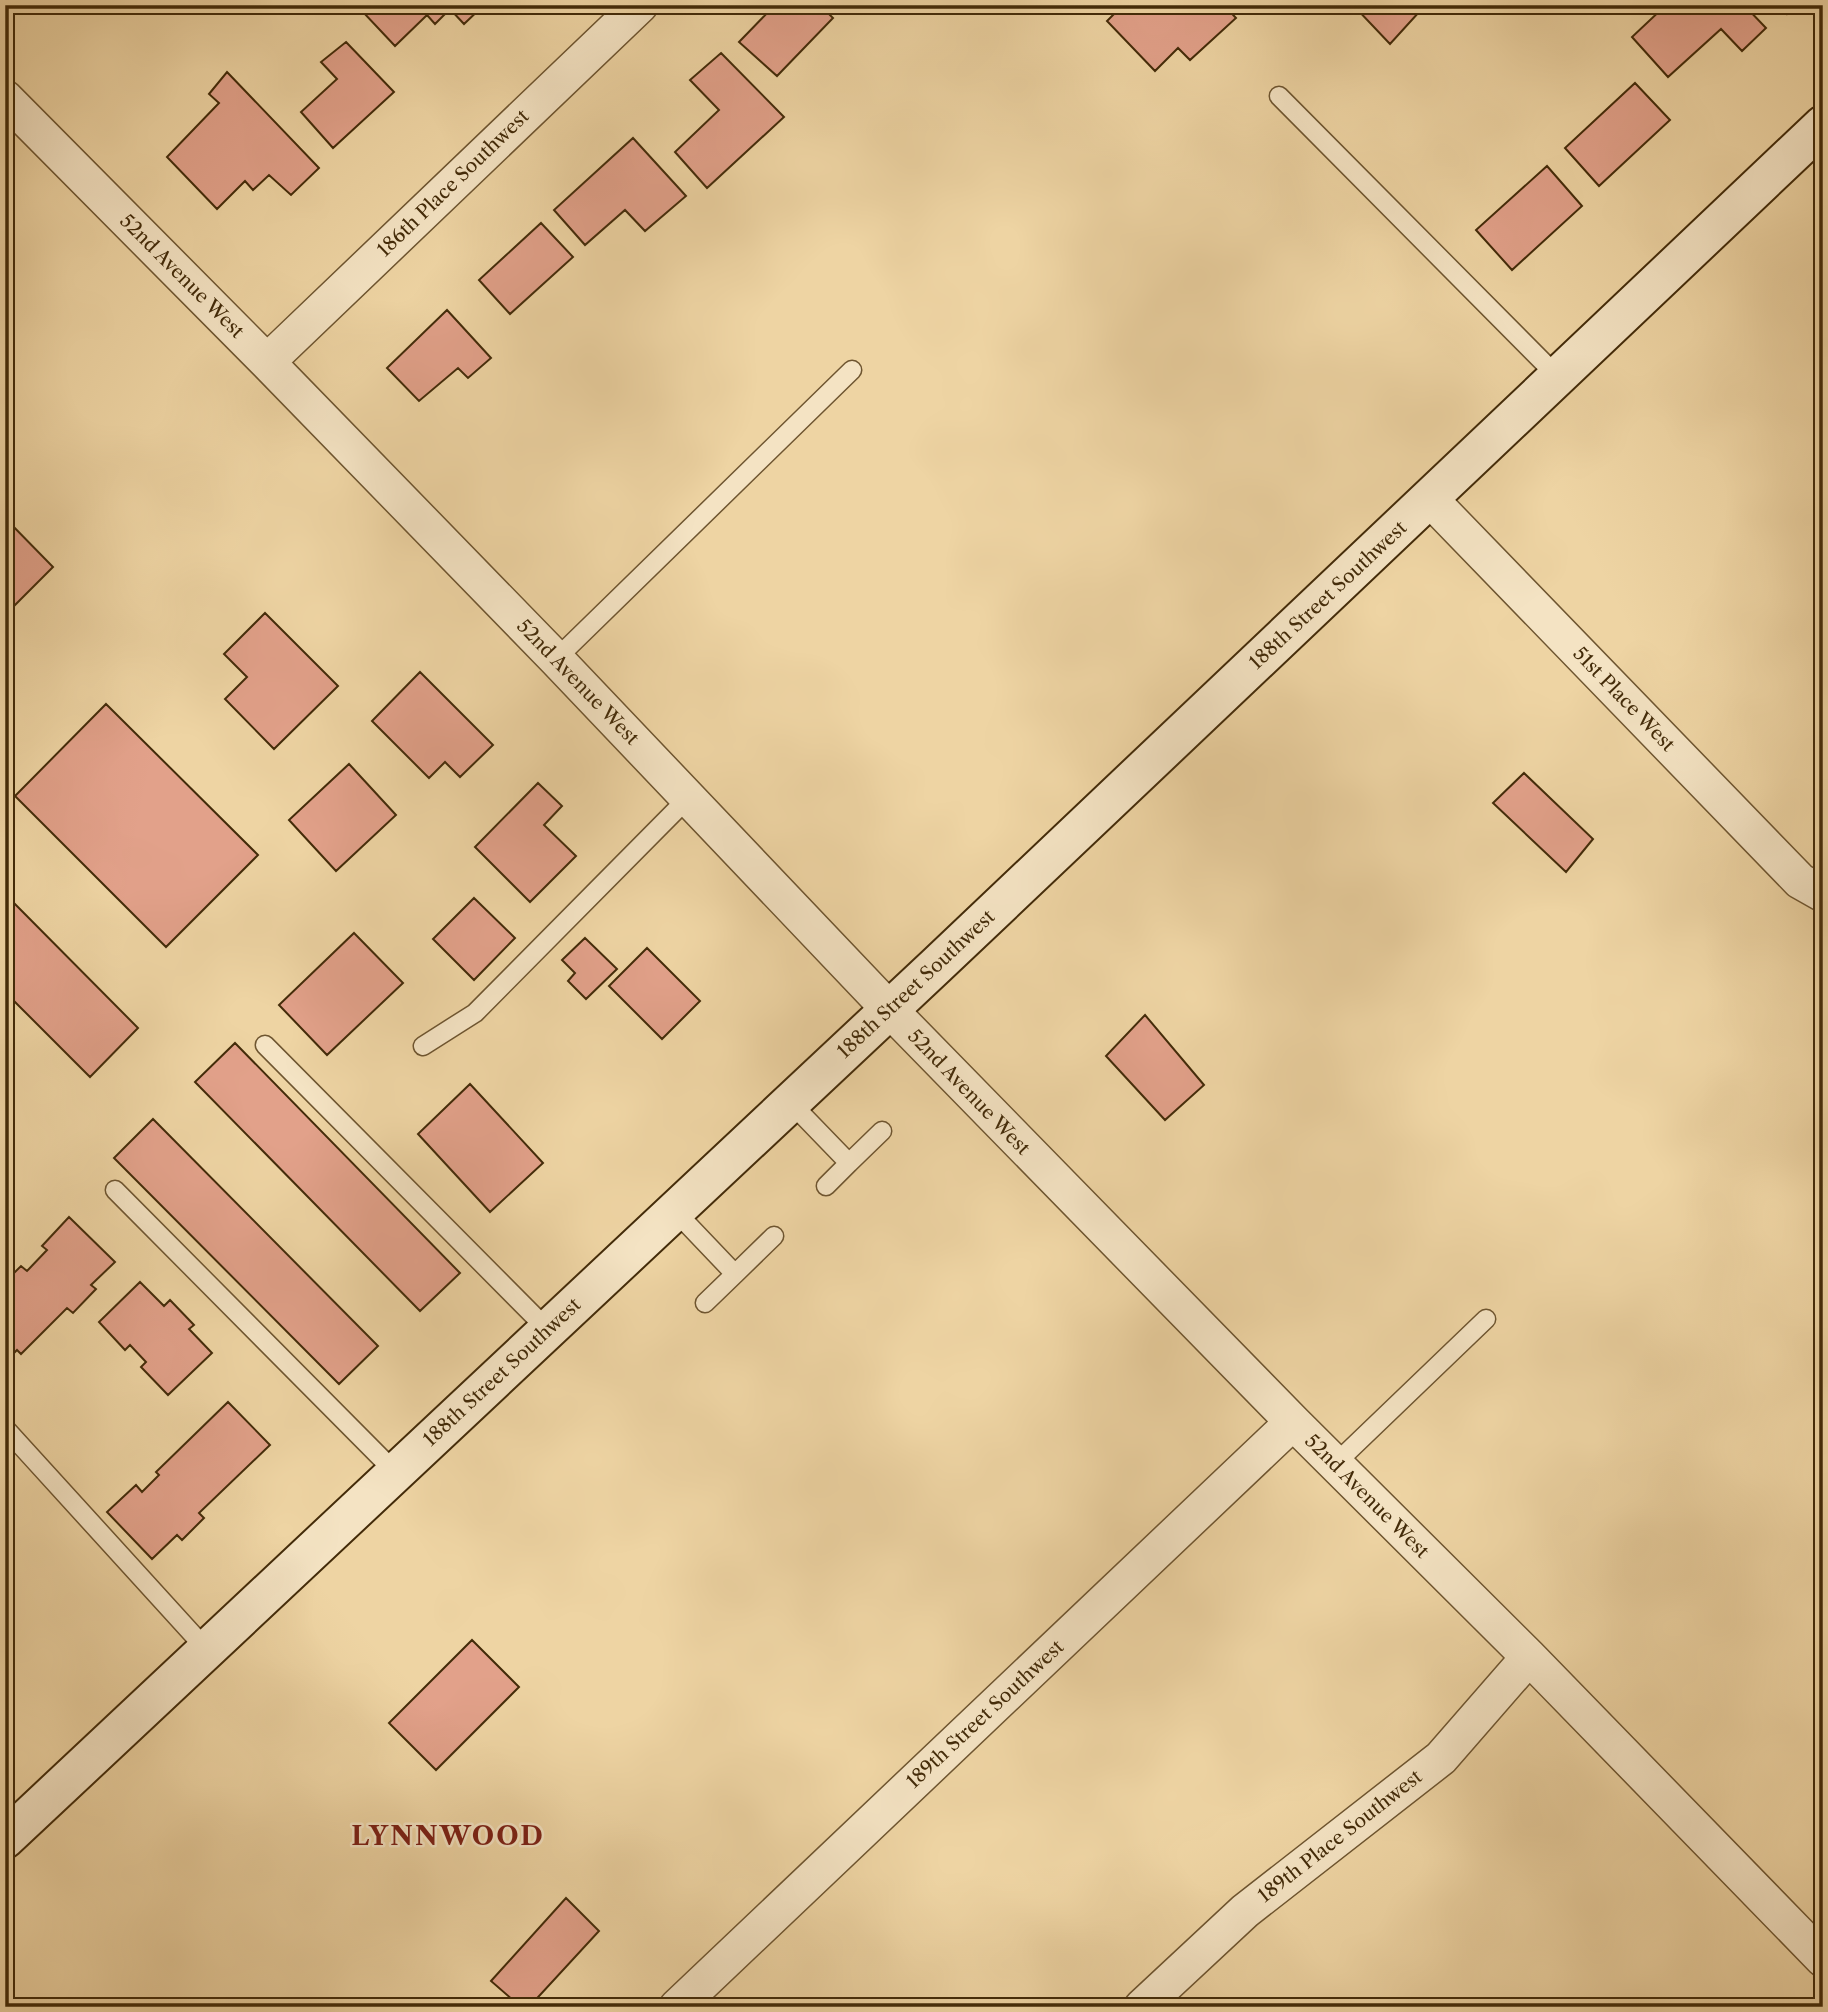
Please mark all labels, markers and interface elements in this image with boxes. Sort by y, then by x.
street label: 186th Place Southwest [373,105,534,261]
street label: 52nd Avenue West [115,209,249,343]
street label: 188th Street Southwest [1245,516,1412,674]
street label: 52nd Avenue West [512,614,644,750]
street label: 51st Place West [1568,642,1680,756]
street label: 188th Street Southwest [833,905,1000,1063]
street label: 52nd Avenue West [903,1024,1035,1160]
street label: 188th Street Southwest [419,1293,586,1451]
street label: 52nd Avenue West [1300,1429,1434,1563]
street label: 189th Street Southwest [902,1635,1069,1793]
street label: 189th Place Southwest [1254,1765,1427,1907]
district label: LYNNWOOD [351,1820,545,1852]

